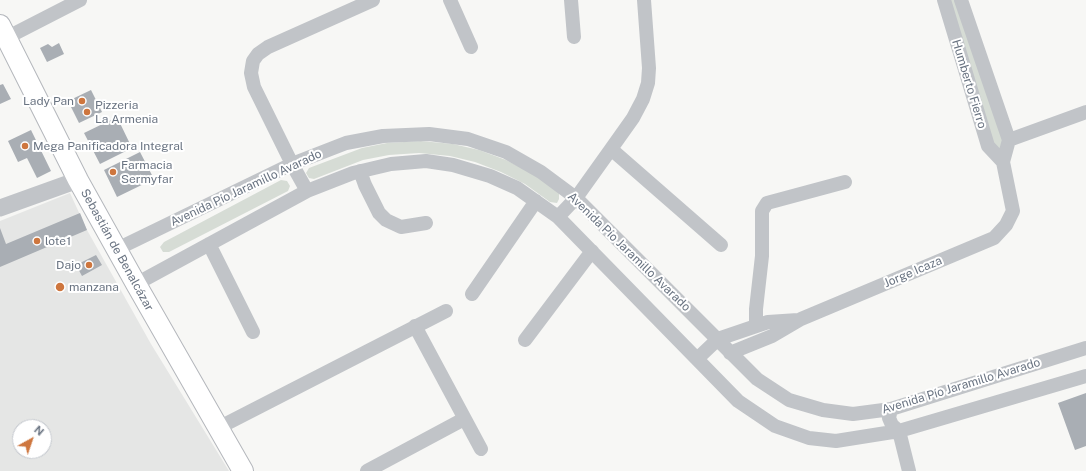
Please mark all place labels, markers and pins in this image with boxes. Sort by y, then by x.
place label: Lady Pan [23,94,74,108]
marker: Lady Pan [77,96,87,106]
place label: Pizzeria La Armenia [95,98,158,126]
marker: Pizzeria La Armenia [82,107,92,117]
place label: Mega Panificadora Integral [33,139,184,153]
marker: Mega Panificadora Integral [20,141,30,151]
place label: Farmacia Sermyfar [121,158,173,186]
marker: Farmacia Sermyfar [108,167,118,177]
place label: lote1 [45,234,71,248]
marker: lote1 [32,236,42,246]
place label: Dajo [56,258,81,272]
marker: Dajo [84,260,94,270]
place label: manzana [69,280,119,294]
marker: manzana [54,281,66,293]

